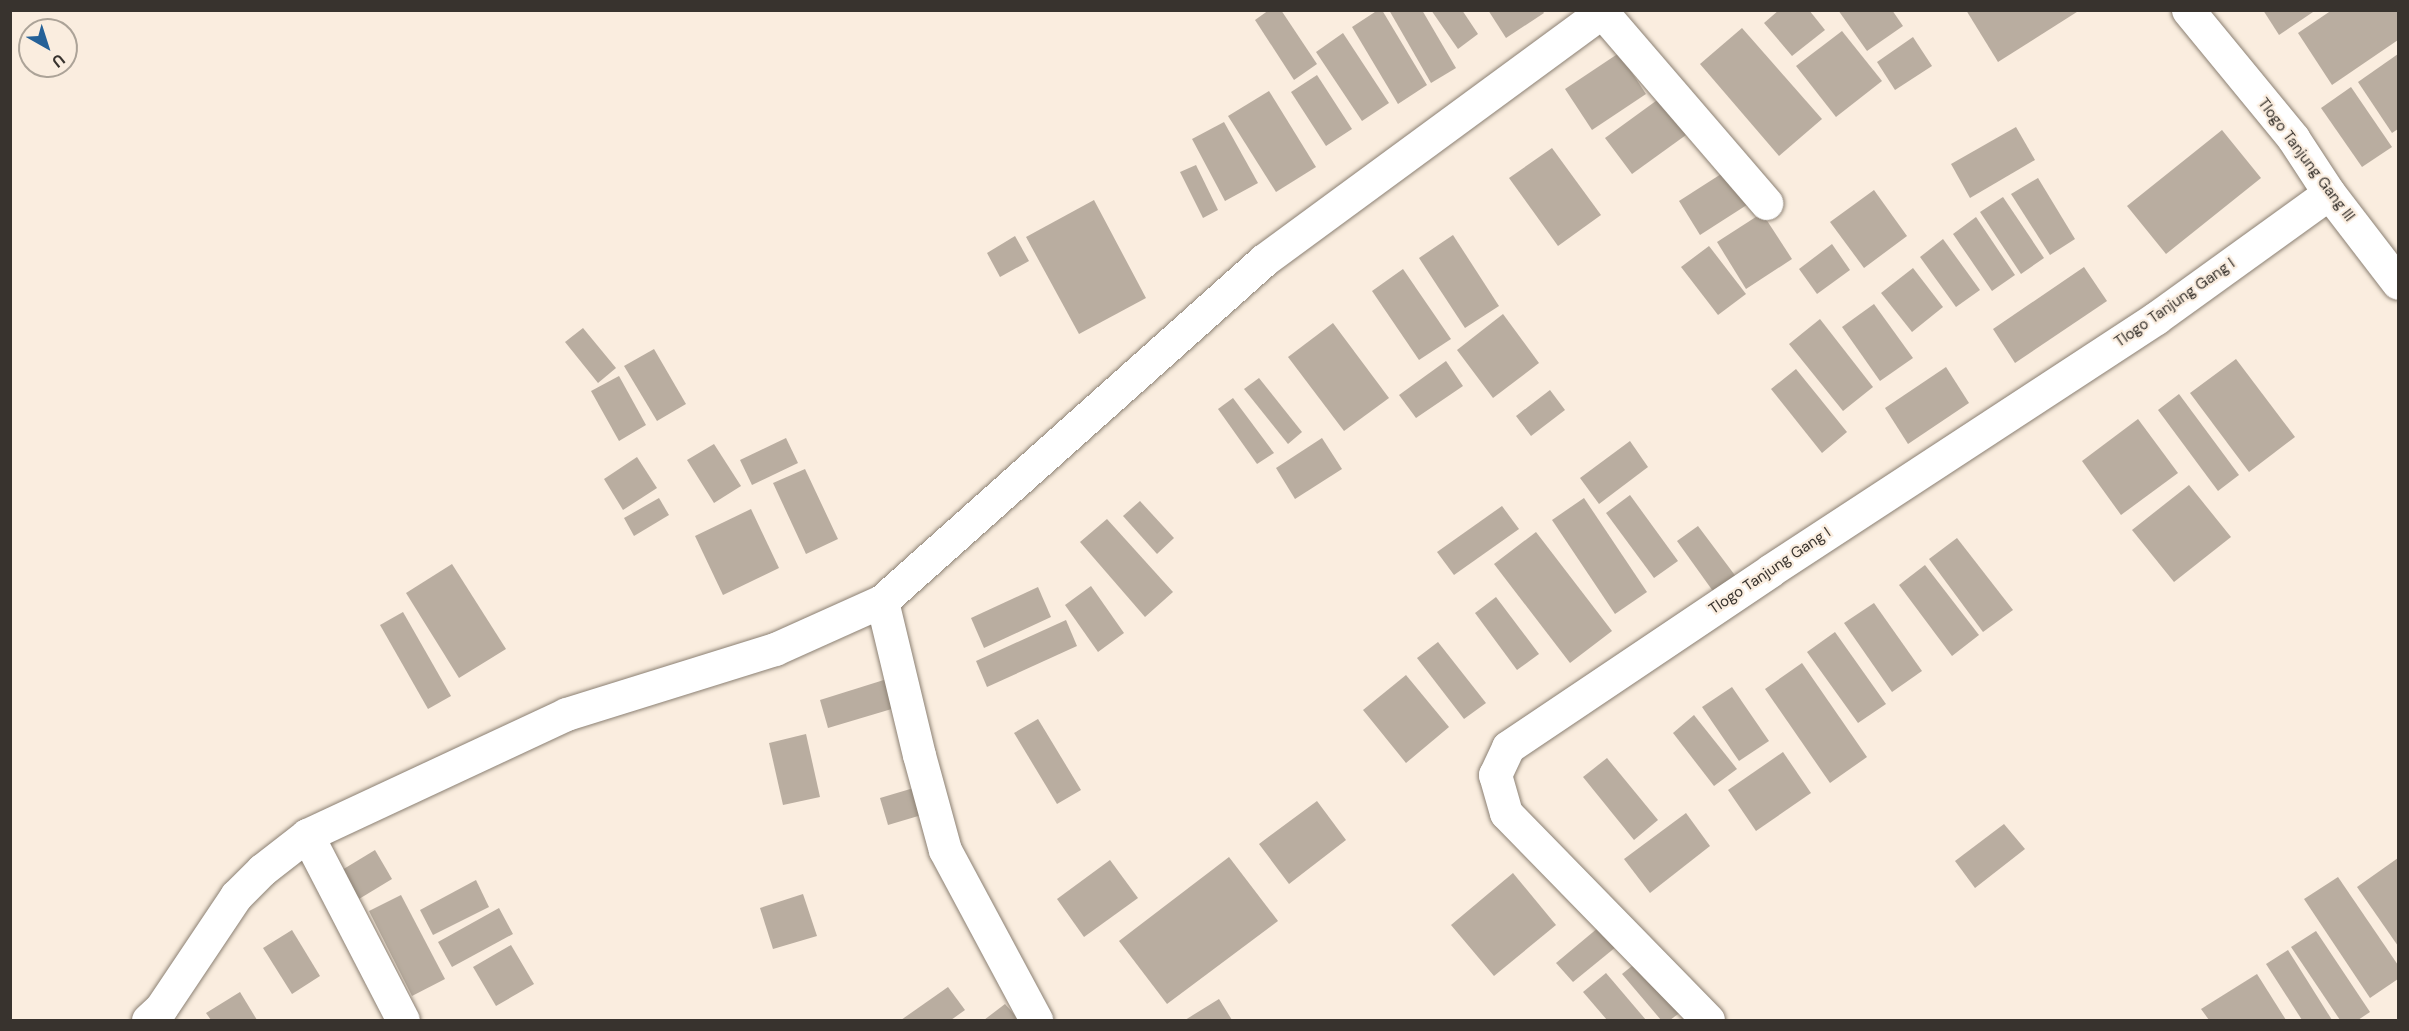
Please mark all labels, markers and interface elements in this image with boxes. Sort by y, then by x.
north arrow [18,18,78,78]
text: U [48,49,69,72]
street label: Tlogo Tanjung Gang III [2254,95,2358,225]
street label: Tlogo Tanjung Gang I [2111,255,2239,351]
street label: Tlogo Tanjung Gang I [1706,524,1834,618]

